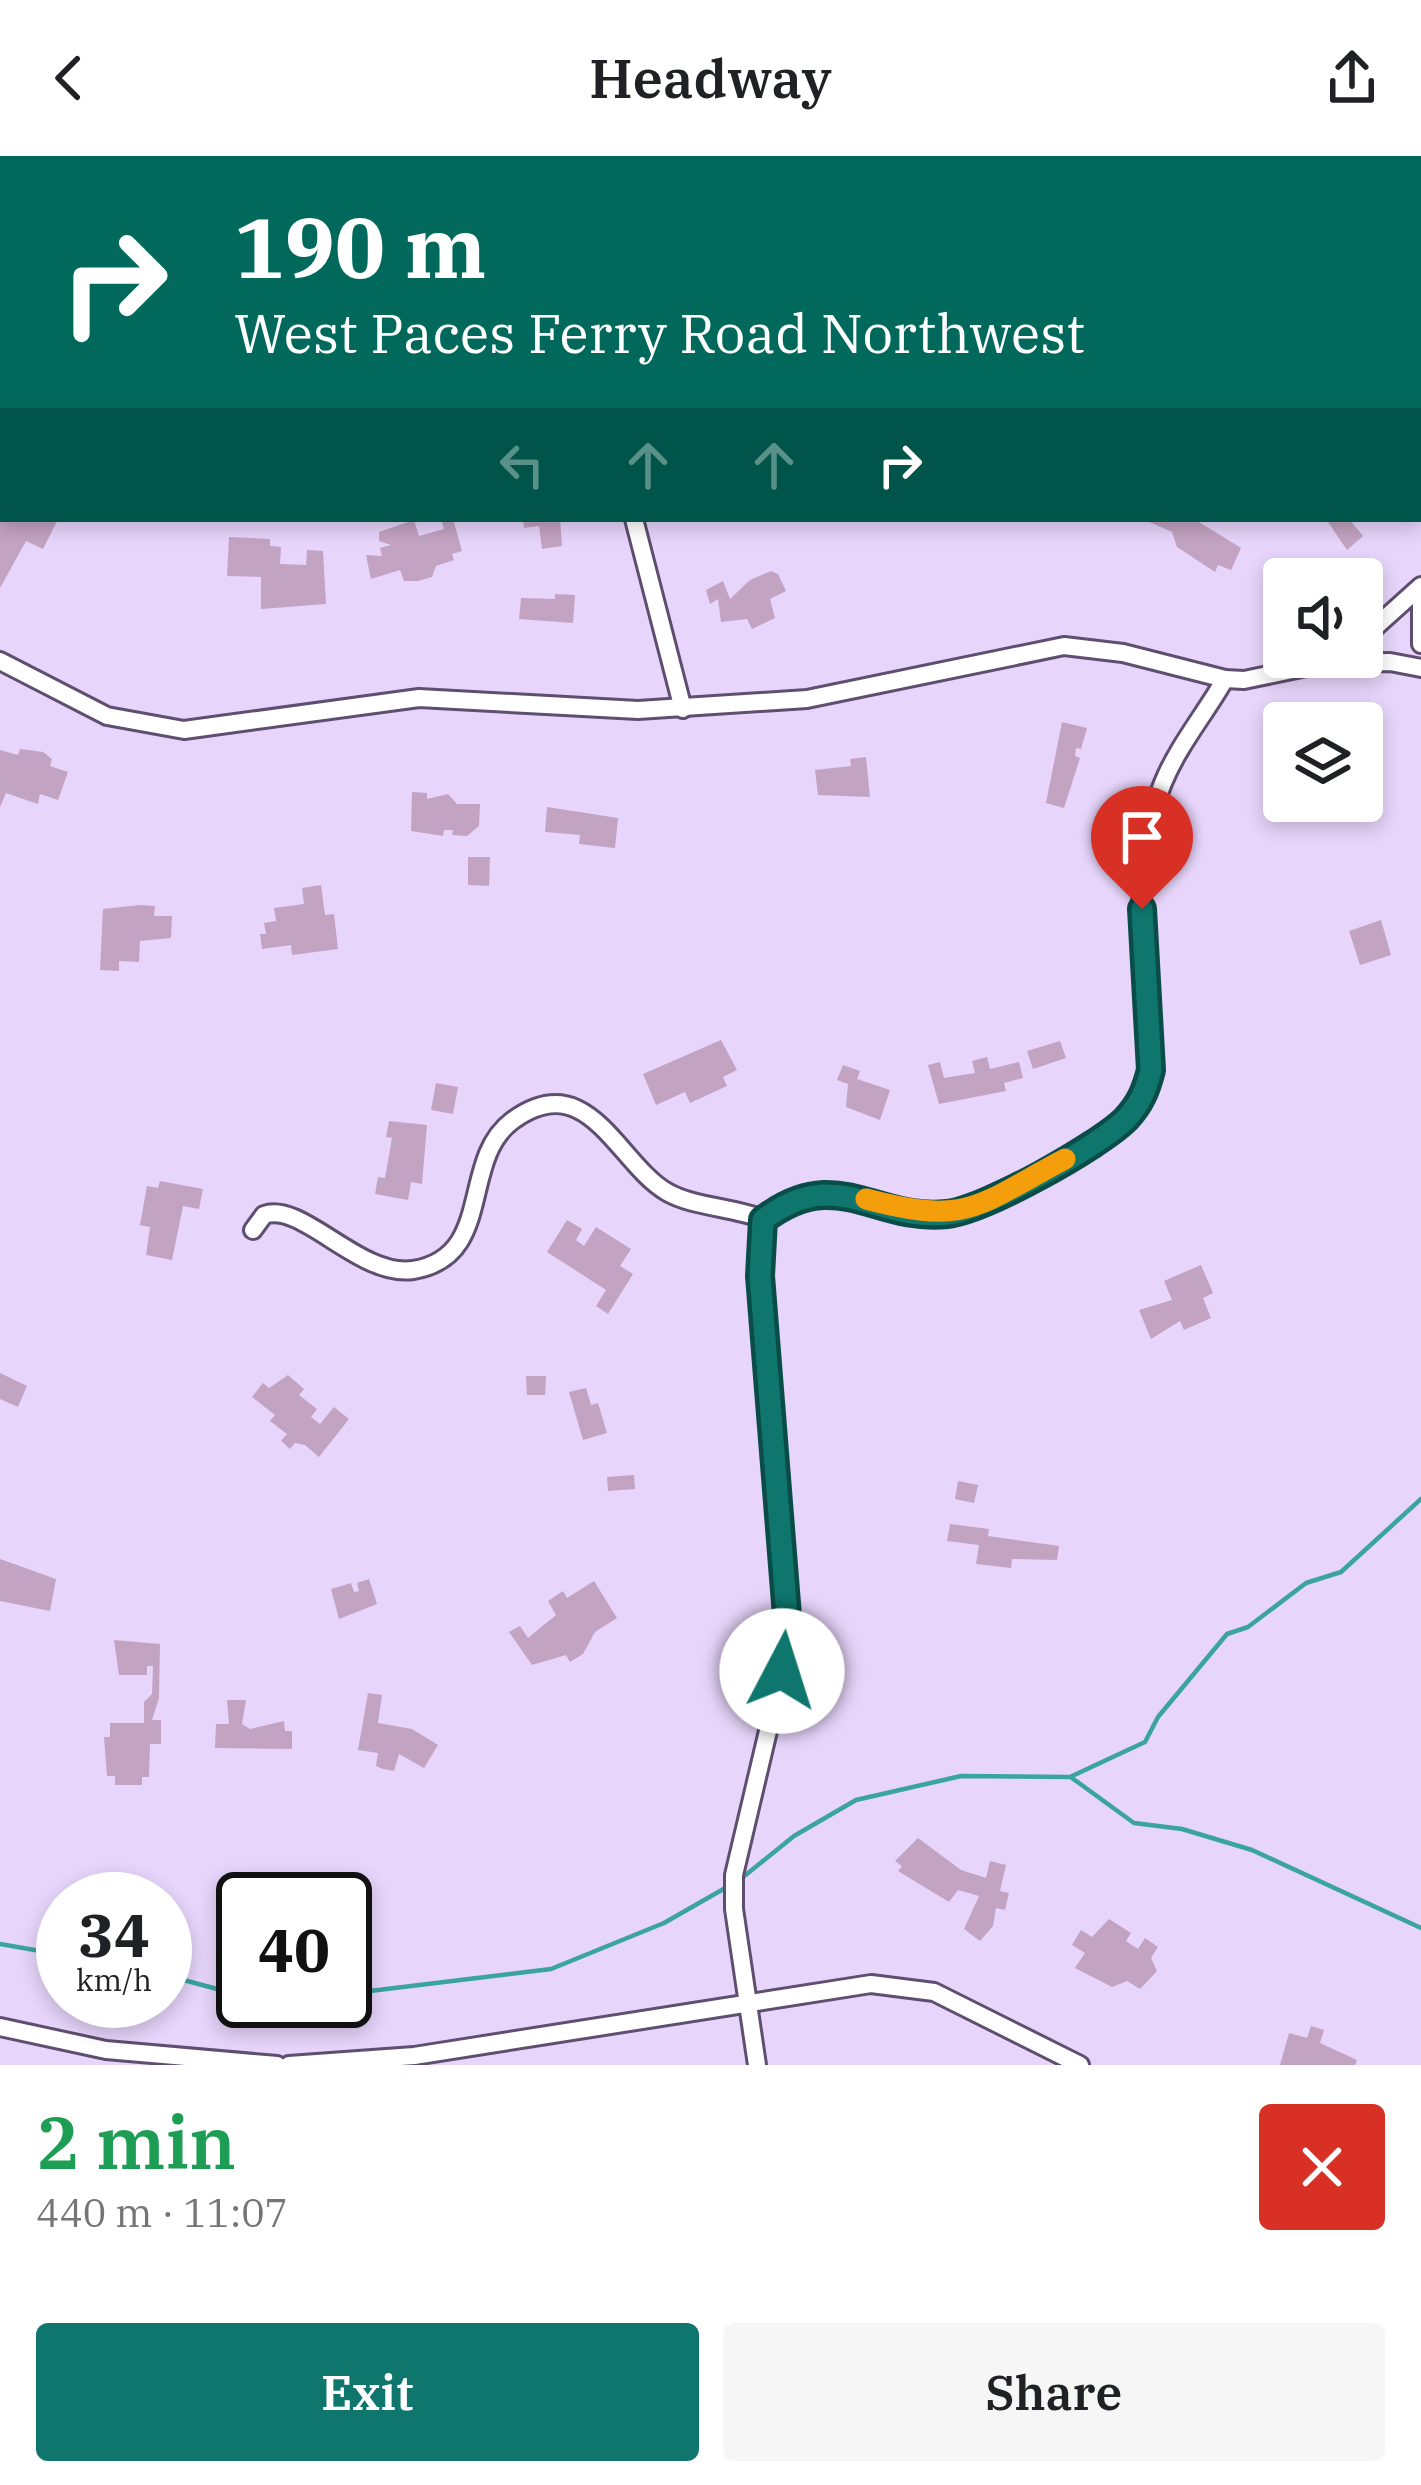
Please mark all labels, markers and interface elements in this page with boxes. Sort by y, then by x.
text: Headway [589,43,832,113]
icon: back [36,45,102,111]
icon: share [1319,45,1385,111]
text: 190 m [234,192,486,301]
icon: right [36,204,192,360]
text: West Paces Ferry Road Northwest [234,298,1085,368]
icon: left [489,432,555,498]
icon: ahead [615,432,681,498]
icon: ahead [741,432,807,498]
icon: right [867,432,933,498]
map controls [1263,558,1383,822]
button: sound [1263,558,1383,678]
button: layers [1263,702,1383,822]
pin [1091,786,1193,909]
icon: arrive [1109,804,1175,870]
position arrow [719,1608,845,1734]
speed limit sign: 40 [216,1872,372,2028]
text: 34 [78,1895,150,1974]
text: km/h [76,1960,152,1999]
text: 2 min [36,2095,236,2189]
button: close [1259,2104,1385,2230]
text: 440 m · 11:07 [36,2187,288,2238]
button: Exit [36,2323,699,2461]
button: Share [723,2323,1385,2461]

